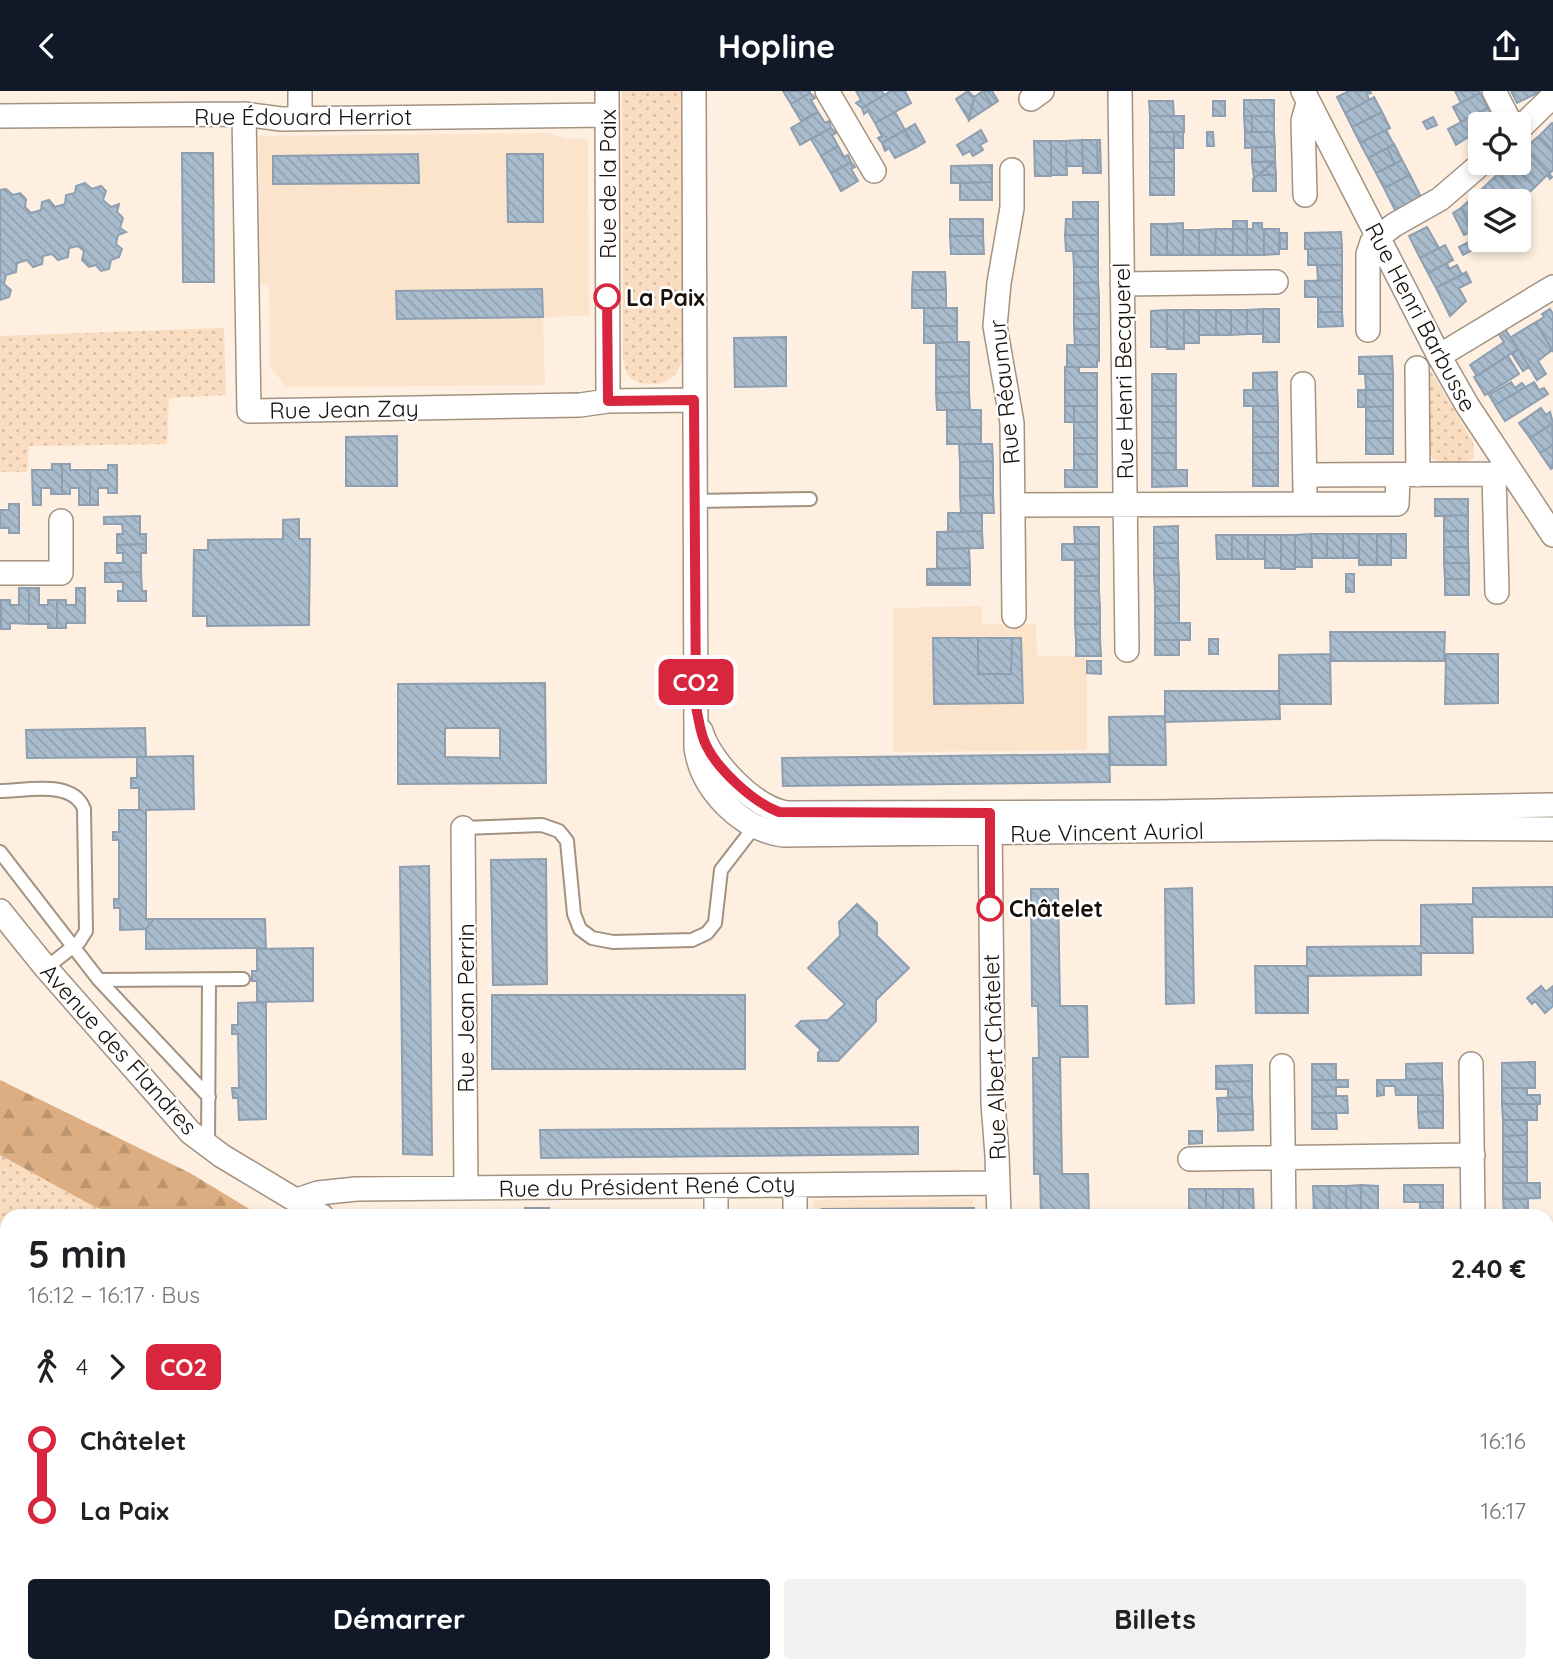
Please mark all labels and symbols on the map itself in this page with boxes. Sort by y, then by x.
street label: Rue Édouard Herriot [194,102,412,131]
street label: Rue de la Paix [593,109,622,259]
street label: Rue Henri Barbusse [1359,218,1483,416]
street label: Rue Henri Becquerel [1107,262,1139,480]
place label: La Paix [626,283,705,312]
marker: La Paix [594,284,620,310]
street label: Rue Réaumur [982,318,1026,466]
street label: Rue Jean Zay [269,393,419,425]
line badge: CO2 [656,659,736,705]
street label: Rue Vincent Auriol [1010,816,1204,848]
place label: Châtelet [1009,894,1103,923]
marker: Châtelet [977,895,1003,921]
street label: Rue Jean Perrin [451,923,480,1093]
street label: Rue Albert Châtelet [976,953,1012,1161]
street label: Avenue des Flandres [34,957,204,1141]
street label: Rue du Président René Coty [498,1169,796,1203]

